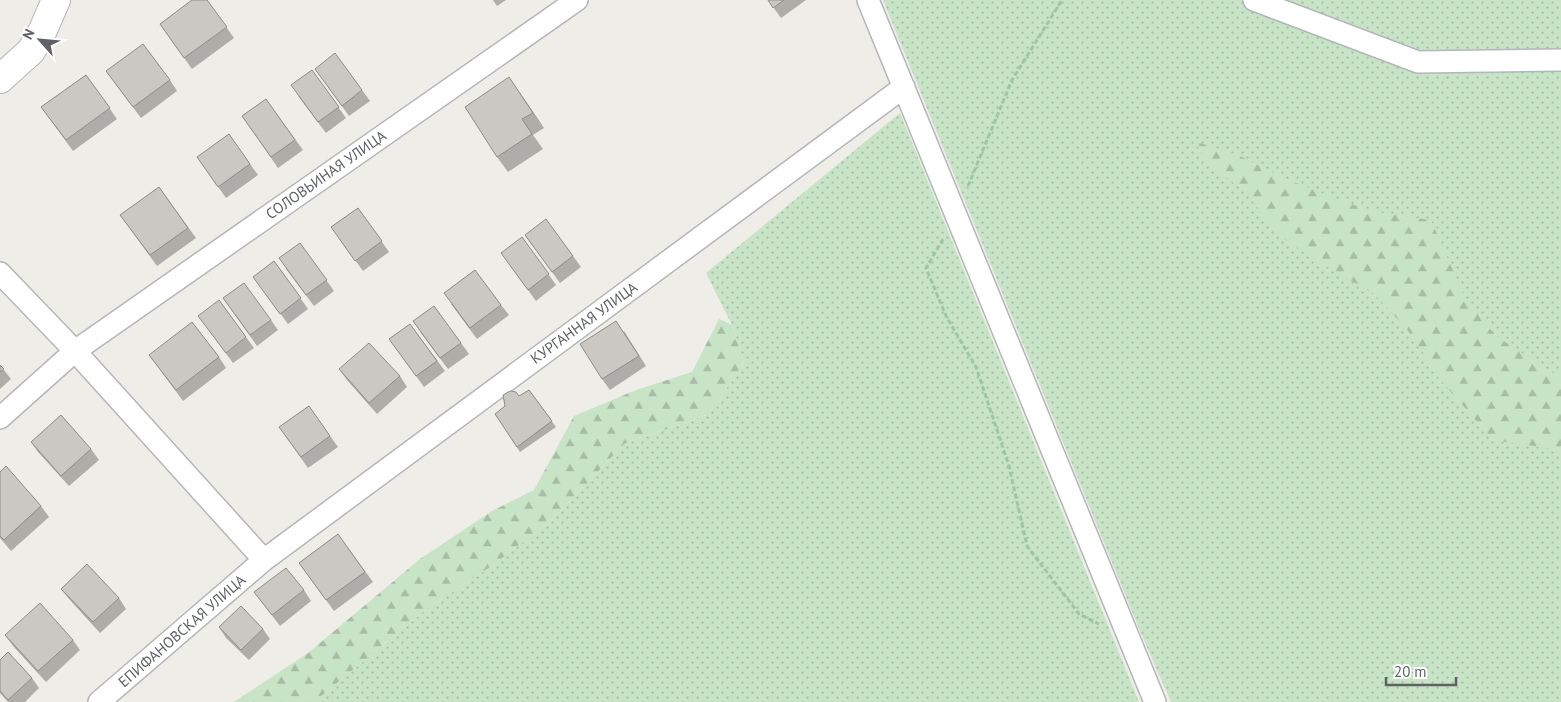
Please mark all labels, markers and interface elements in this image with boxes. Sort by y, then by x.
north arrow [15,15,65,65]
text: N [18,26,39,42]
street label: СОЛОВЬИНАЯ УЛИЦА [262,126,390,223]
street label: КУРГАННАЯ УЛИЦА [526,277,641,368]
street label: ЕПИФАНОВСКАЯ УЛИЦА [114,570,249,691]
scale bar [1386,654,1456,686]
text: 20 m [1394,662,1427,681]

